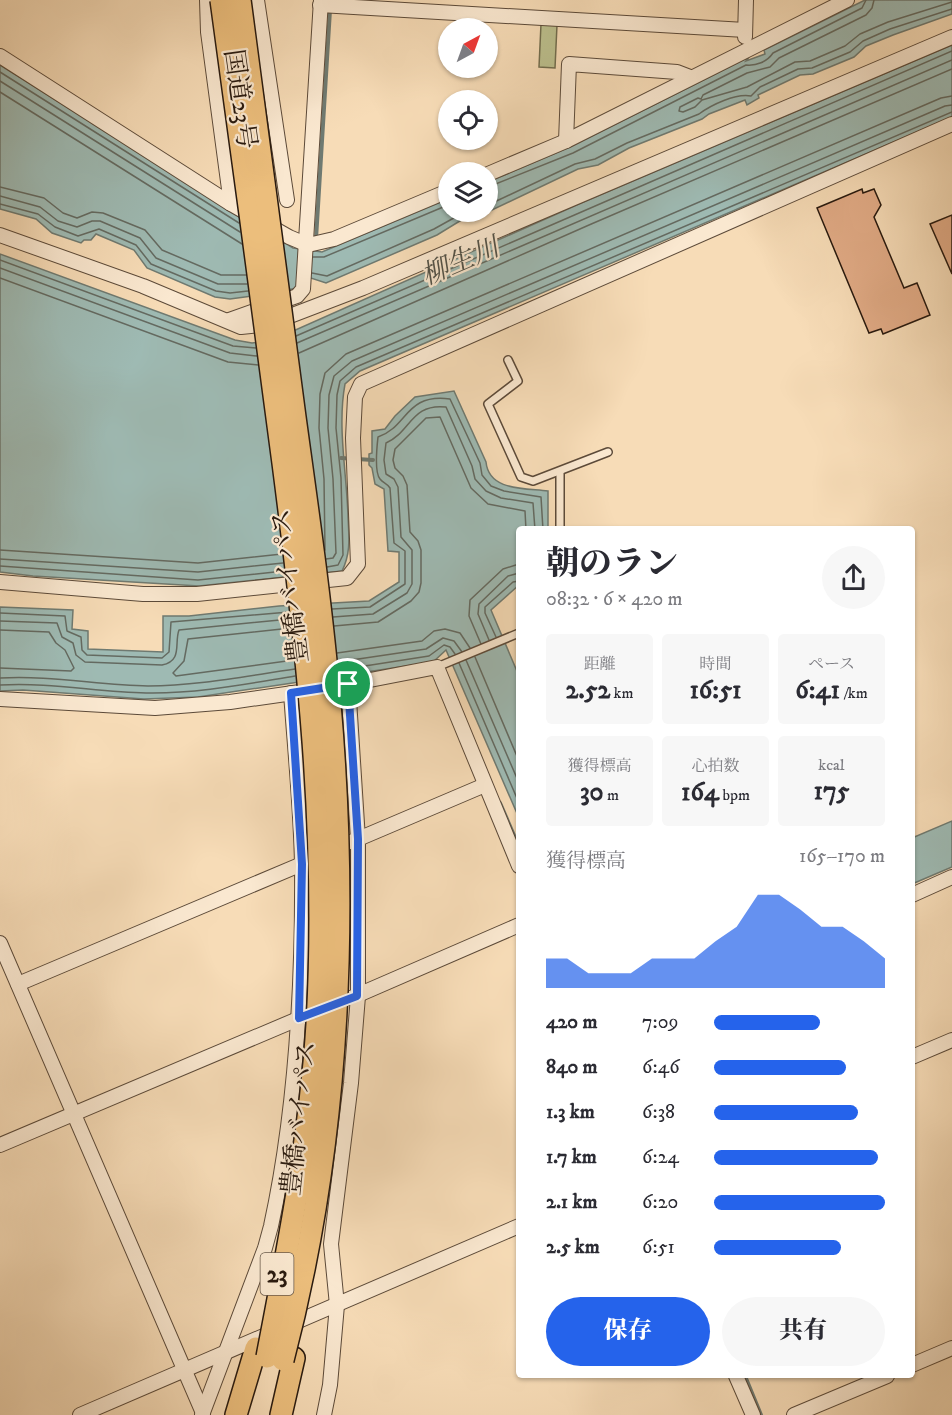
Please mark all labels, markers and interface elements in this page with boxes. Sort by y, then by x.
north arrow [438,18,498,78]
map controls [438,18,498,222]
street label: 国道23号 [216,47,263,151]
button: locate [438,90,498,150]
button: layers [438,162,498,222]
water label: 柳生川 [416,229,507,293]
street label: 豊橋バイパス [265,507,316,665]
text: 朝のラン [546,544,678,585]
button: share [822,546,885,609]
text: 08:32 · 6 × 420 m [546,587,683,612]
text: 距離 [583,654,616,674]
text: 時間 [699,654,732,674]
text: ペース [808,654,855,674]
pin [322,658,373,709]
icon: arrive [331,667,364,700]
text: 2.52 [565,674,610,707]
text: 16:51 [689,674,742,707]
text: 6:41 [795,674,840,707]
text: km [610,683,634,703]
text: /km [840,683,868,703]
text: kcal [818,755,845,775]
text: 獲得標高 [567,756,632,776]
text: 心拍数 [691,756,740,776]
text: 175 [813,775,850,808]
text: 30 [580,776,604,809]
text: 164 [681,776,719,809]
text: m [604,785,619,805]
text: bpm [719,785,750,805]
text: 165–170 m [799,844,885,869]
text: 獲得標高 [546,849,626,874]
text: 420 m [546,1010,597,1035]
text: 7:09 [642,1010,679,1035]
street label: 豊橋バイパス [275,1039,324,1197]
text: 840 m [546,1055,598,1080]
text: 6:46 [642,1055,680,1080]
text: 1.3 km [546,1100,595,1125]
text: 6:38 [642,1100,675,1125]
text: 1.7 km [546,1145,597,1170]
text: 6:24 [642,1145,679,1170]
text: 2.1 km [546,1190,597,1215]
text: 6:20 [642,1190,678,1215]
text: 2.5 km [546,1235,600,1260]
text: 6:51 [642,1235,675,1260]
road number: 23 [260,1253,294,1295]
button: 保存 [546,1297,710,1366]
button: 共有 [722,1297,885,1366]

